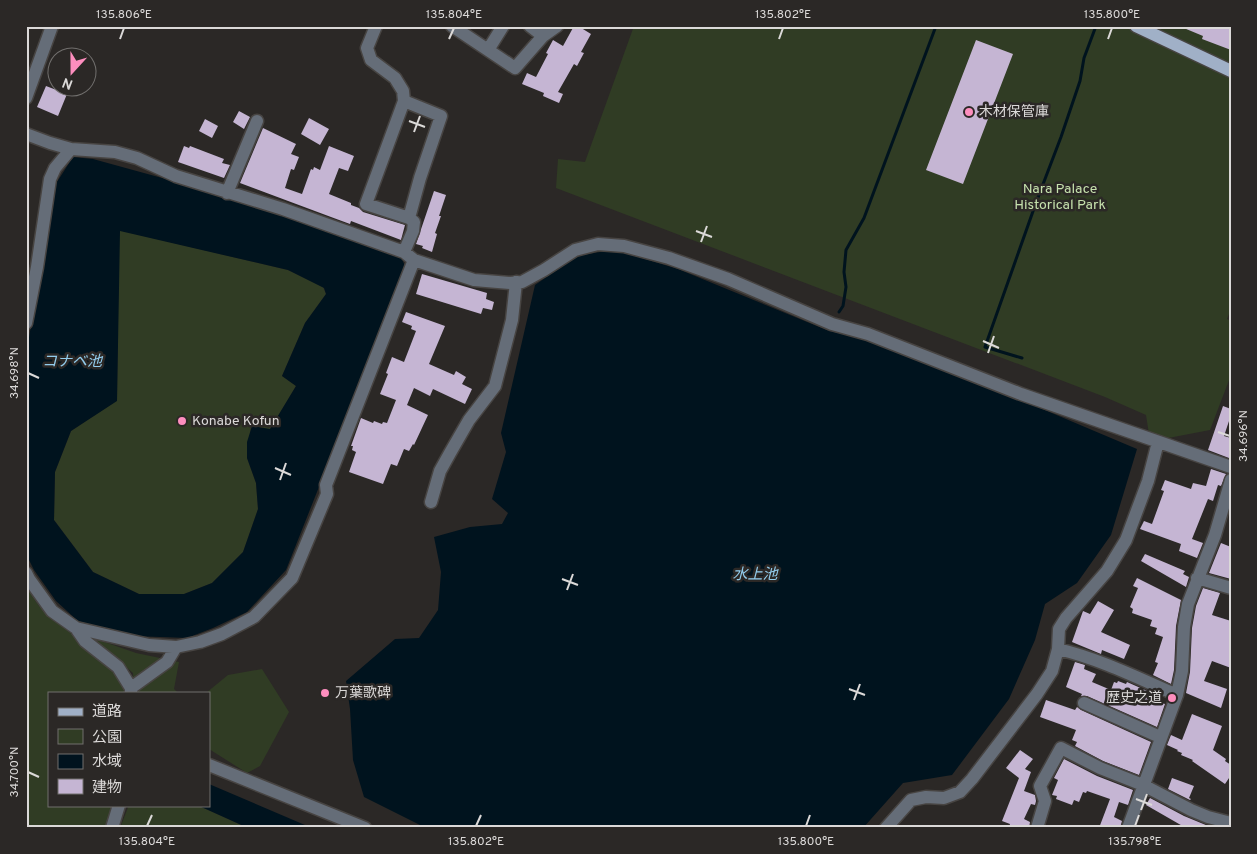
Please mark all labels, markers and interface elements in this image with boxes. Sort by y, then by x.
text: 135.806°E [96,7,152,23]
text: 135.804°E [426,7,482,23]
text: 135.802°E [755,7,811,23]
text: 135.800°E [1084,7,1140,23]
north arrow [48,48,98,98]
text: N [60,73,76,92]
place label: 木材保管庫 [979,103,1049,121]
marker: 木材保管庫 [963,106,975,118]
park label: Nara Palace Historical Park [1014,181,1106,214]
text: 34.698°N [7,347,23,399]
water label: コナベ池 [42,353,104,372]
text: 34.696°N [1236,410,1252,462]
place label: Konabe Kofun [192,413,280,430]
marker: Konabe Kofun [176,415,188,427]
water label: 水上池 [732,566,779,585]
place label: 万葉歌碑 [335,685,391,702]
marker: 万葉歌碑 [319,687,331,699]
place label: 歴史之道 [1106,690,1162,707]
legend [48,692,210,806]
marker: 歴史之道 [1166,692,1178,704]
text: 道路 [92,703,122,722]
text: 公園 [92,729,122,748]
text: 34.700°N [7,747,23,797]
text: 水域 [92,753,122,772]
text: 建物 [92,779,122,798]
text: 135.804°E [119,834,175,850]
text: 135.802°E [448,834,504,850]
text: 135.800°E [778,834,834,850]
text: 135.798°E [1108,834,1162,850]

